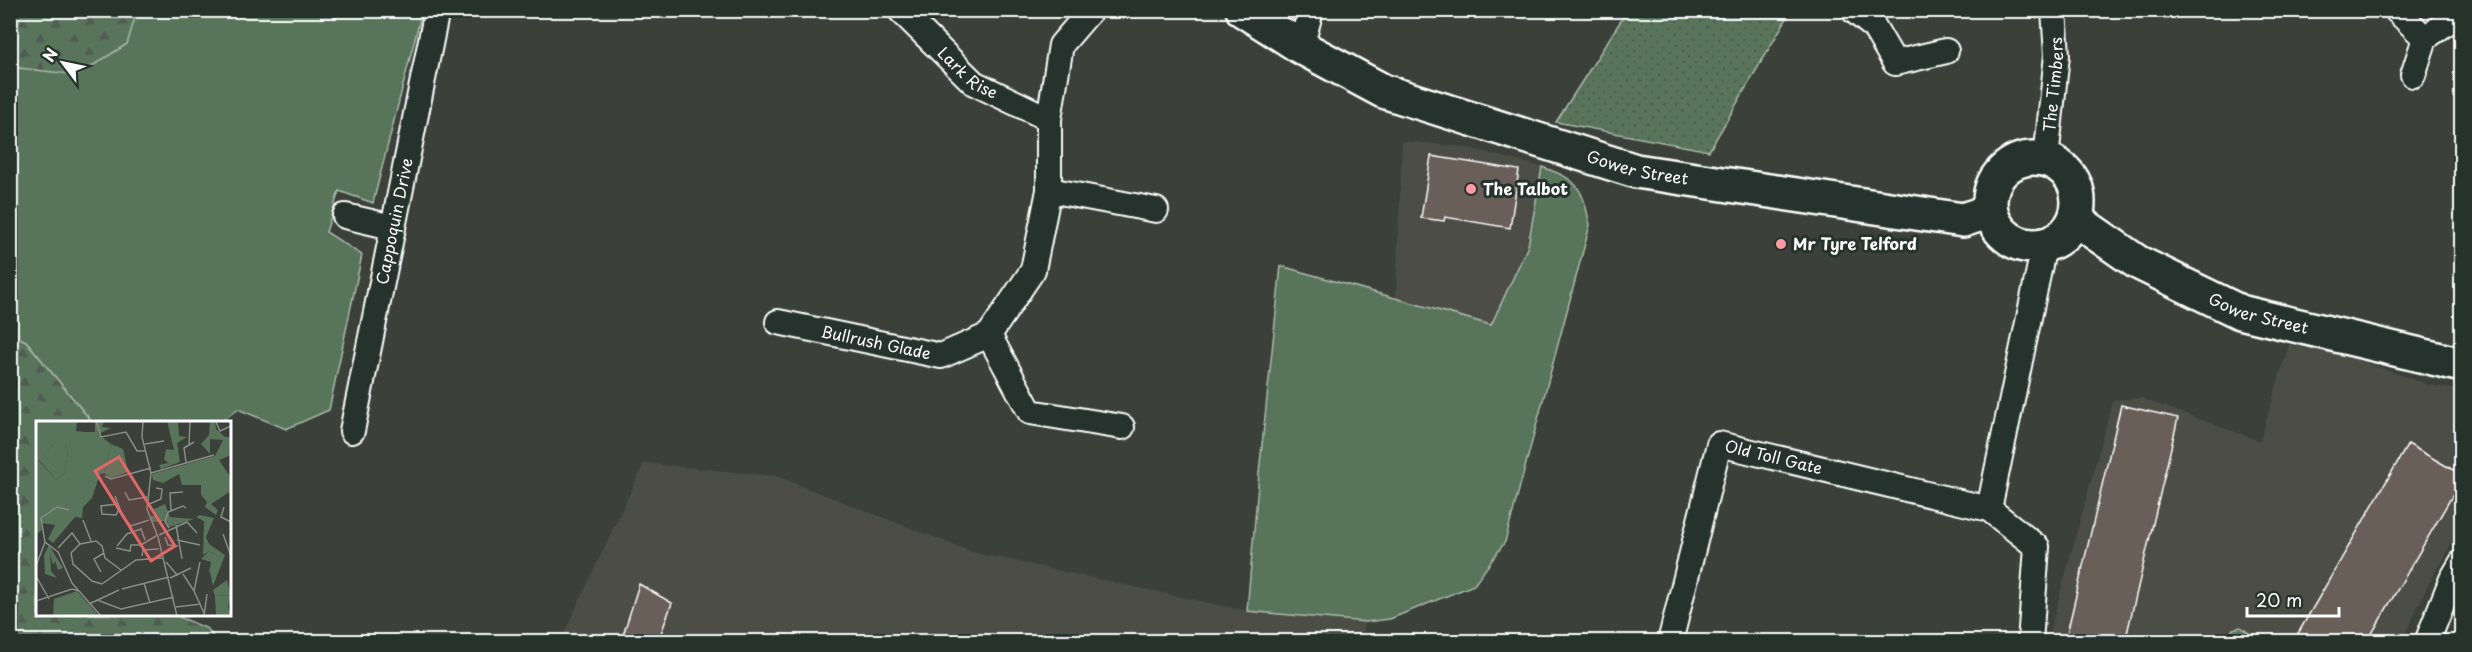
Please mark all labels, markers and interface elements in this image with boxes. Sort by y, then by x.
north arrow [33,33,93,93]
street label: The Timbers [2036,36,2068,133]
street label: Lark Rise [933,41,1002,104]
text: N [36,43,63,66]
street label: Gower Street [1584,143,1690,190]
street label: Cappoquin Drive [369,156,418,286]
place label: The Talbot [1483,176,1568,200]
marker: The Talbot [1464,182,1478,196]
place label: Mr Tyre Telford [1793,231,1917,255]
marker: Mr Tyre Telford [1774,237,1788,251]
street label: Gower Street [2205,286,2311,339]
street label: Bullrush Glade [819,318,933,365]
inset map [36,421,231,616]
street label: Old Toll Gate [1722,433,1825,479]
scale bar [2247,580,2338,618]
text: 20 m [2256,586,2302,613]

